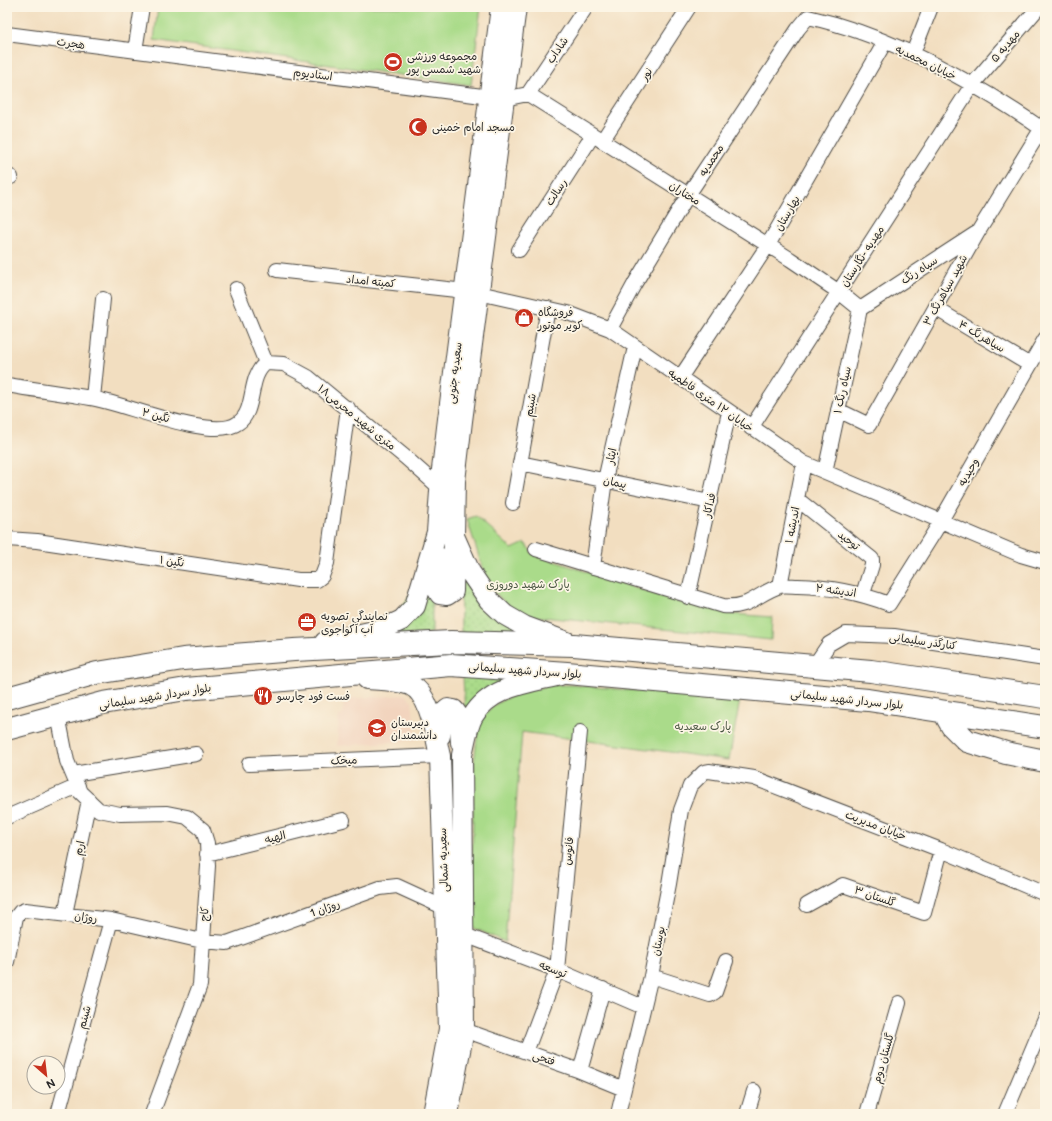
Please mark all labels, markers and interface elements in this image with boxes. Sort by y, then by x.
street label: مهدیه ۵ [988,28,1023,65]
street label: هجرت [56,35,86,52]
street label: شاداب [544,35,572,67]
street label: خیابان محمدیه [893,42,958,84]
place label: مجموعه ورزشی شهید شمسی پور [406,50,481,77]
sports icon: مجموعه ورزشی شهید شمسی پور [382,51,404,73]
street label: نور [637,65,656,85]
street label: استادیوم [292,66,333,85]
mosque icon: مسجد امام خمینی [407,116,429,138]
place label: مسجد امام خمینی [432,121,515,136]
street label: محمدیه [696,142,727,179]
street label: رسالت [543,176,570,208]
street label: مختاران [667,179,703,208]
street label: بهارستان [772,193,804,234]
street label: مهدیه -نگارستان [838,223,887,289]
street label: شهید سیاهرنگ ۳ [921,252,970,328]
street label: سیاه رنگ [899,254,940,287]
street label: کمیته امداد [346,272,397,291]
place label: فروشگاه کویر موتور [537,306,583,333]
shop icon: فروشگاه کویر موتور [513,307,535,329]
street label: سیاهرنگ ۴ [956,318,1007,355]
street label: سعیدیه جنوبی [444,341,466,405]
street label: سیاه رنگ ۱ [831,365,854,415]
street label: خیابان ۱۲ متری فاطمیه [665,366,756,435]
street label: ۱۸متری شهید محرمی [315,382,398,454]
street label: شبنم [522,392,541,418]
street label: نگین ۲ [141,406,171,425]
street label: ایثار [603,447,620,466]
street label: وحیدیه [955,456,982,489]
street label: پیمان [602,474,628,491]
street label: فداکار [700,492,719,520]
street label: اندیشه ۱ [783,506,802,545]
street label: توحید [834,528,863,554]
street label: نگین ۱ [159,553,185,570]
park label: پارک شهید دوروزی [486,578,570,592]
street label: اندیشه ۲ [815,581,857,600]
place label: نمایندگی تصویه آب آکواجوی [321,610,388,637]
office icon: نمایندگی تصویه آب آکواجوی [296,611,318,633]
street label: کنارگذر سلیمانی [888,630,958,654]
street label: بلوار سردار شهید سلیمانی [468,660,582,682]
street label: بلوار سردار شهید سلیمانی [98,681,212,713]
restaurant icon: فست فود چارسو [252,685,274,707]
street label: بلوار سردار شهید سلیمانی [790,687,904,713]
place label: فست فود چارسو [276,690,350,704]
place label: دبیرستان دانشمندان [391,716,437,742]
school or university icon: دبیرستان دانشمندان [366,717,388,739]
park label: پارک سعیدیه [675,720,731,733]
street label: میخک [330,754,358,767]
street label: خیابان مدیریت [843,808,908,844]
street label: سعیدیه شمالی [436,828,452,892]
street label: الهیه [263,829,287,846]
street label: فانوس [561,836,577,866]
street label: ارم [72,839,89,857]
street label: گلستان ۳ [853,883,897,910]
street label: روژان 1 [309,897,342,920]
street label: کاج [197,906,213,922]
street label: روژان [74,910,98,925]
street label: بوستان [649,925,669,957]
street label: توسعه [537,958,569,981]
street label: شبنم [75,1004,96,1031]
street label: گلستان دوم [870,1031,899,1085]
street label: فتحی [531,1049,557,1069]
north arrow [26,1055,66,1095]
text: N [44,1076,57,1091]

